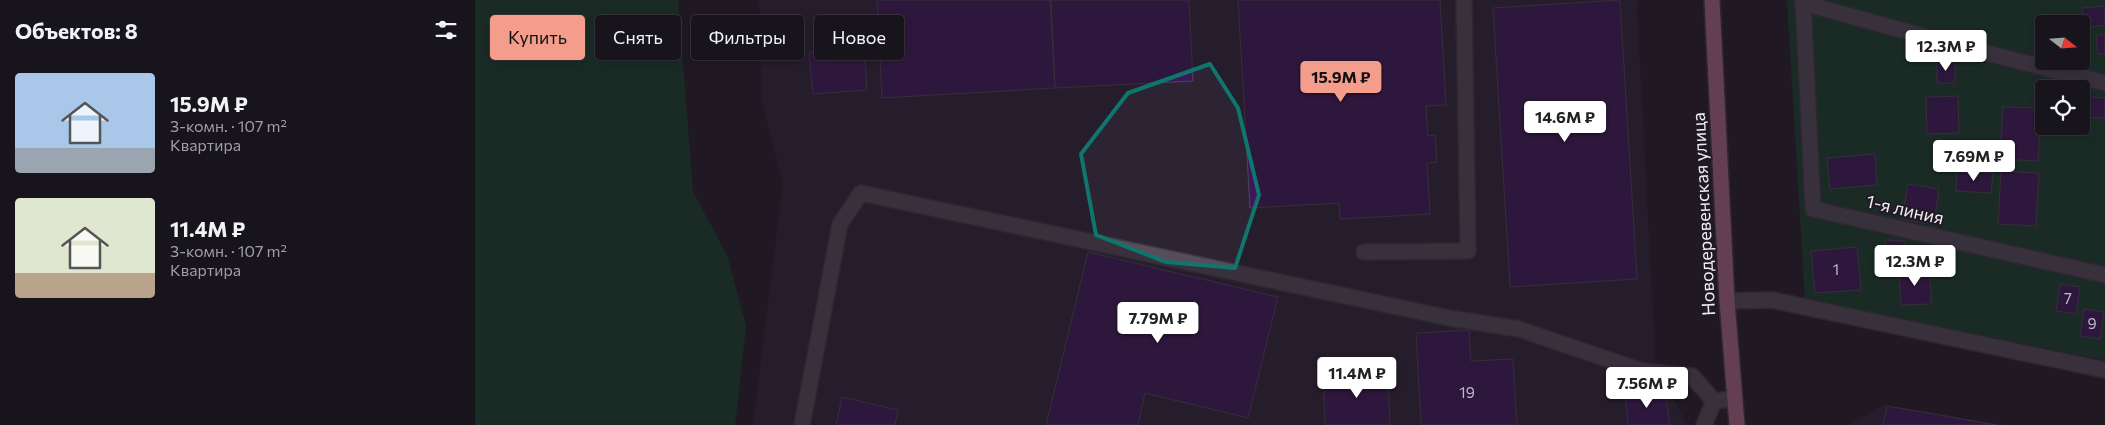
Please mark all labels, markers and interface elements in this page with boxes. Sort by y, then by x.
chip: Купить [490,15,585,60]
chip: Снять [595,15,681,60]
chip: Фильтры [691,15,804,60]
chip: Новое [814,15,904,60]
north arrow [2035,15,2090,70]
map controls [2035,15,2090,135]
icon: filters [432,16,460,44]
text: Объектов: 8 [15,18,138,43]
pin: 12.3M ₽ [1900,30,1992,72]
text: 12.3M ₽ [1917,36,1975,55]
pin: 15.9M ₽ [1295,61,1387,103]
text: 15.9M ₽ [1311,67,1371,86]
button: locate [2035,80,2090,135]
text: 15.9M ₽ [170,91,248,116]
icon: home [55,93,115,153]
pin: 14.6M ₽ [1519,100,1611,143]
text: 14.6M ₽ [1535,107,1595,126]
street label: Новодеревенская улица [1687,112,1719,316]
text: 3-комн. · 107 m² [170,116,287,135]
text: Квартира [170,135,241,154]
pin: 7.69M ₽ [1928,140,2020,182]
text: 7.69M ₽ [1944,146,2004,165]
street label: 1-я линия [1864,189,1946,229]
text: 11.4M ₽ [170,216,245,241]
icon: home [55,218,115,278]
text: 3-комн. · 107 m² [170,241,287,260]
pin: 12.3M ₽ [1869,244,1961,287]
text: 12.3M ₽ [1886,251,1944,270]
text: Квартира [170,260,241,279]
house number: 1 [1833,260,1839,278]
house number: 7 [2064,289,2072,307]
pin: 7.79M ₽ [1112,302,1204,344]
text: 7.79M ₽ [1128,308,1188,327]
house number: 9 [2087,314,2097,332]
pin: 11.4M ₽ [1311,356,1403,399]
text: 11.4M ₽ [1328,363,1386,382]
pin: 7.56M ₽ [1601,366,1693,409]
text: 7.56M ₽ [1617,373,1677,392]
house number: 19 [1459,383,1475,401]

